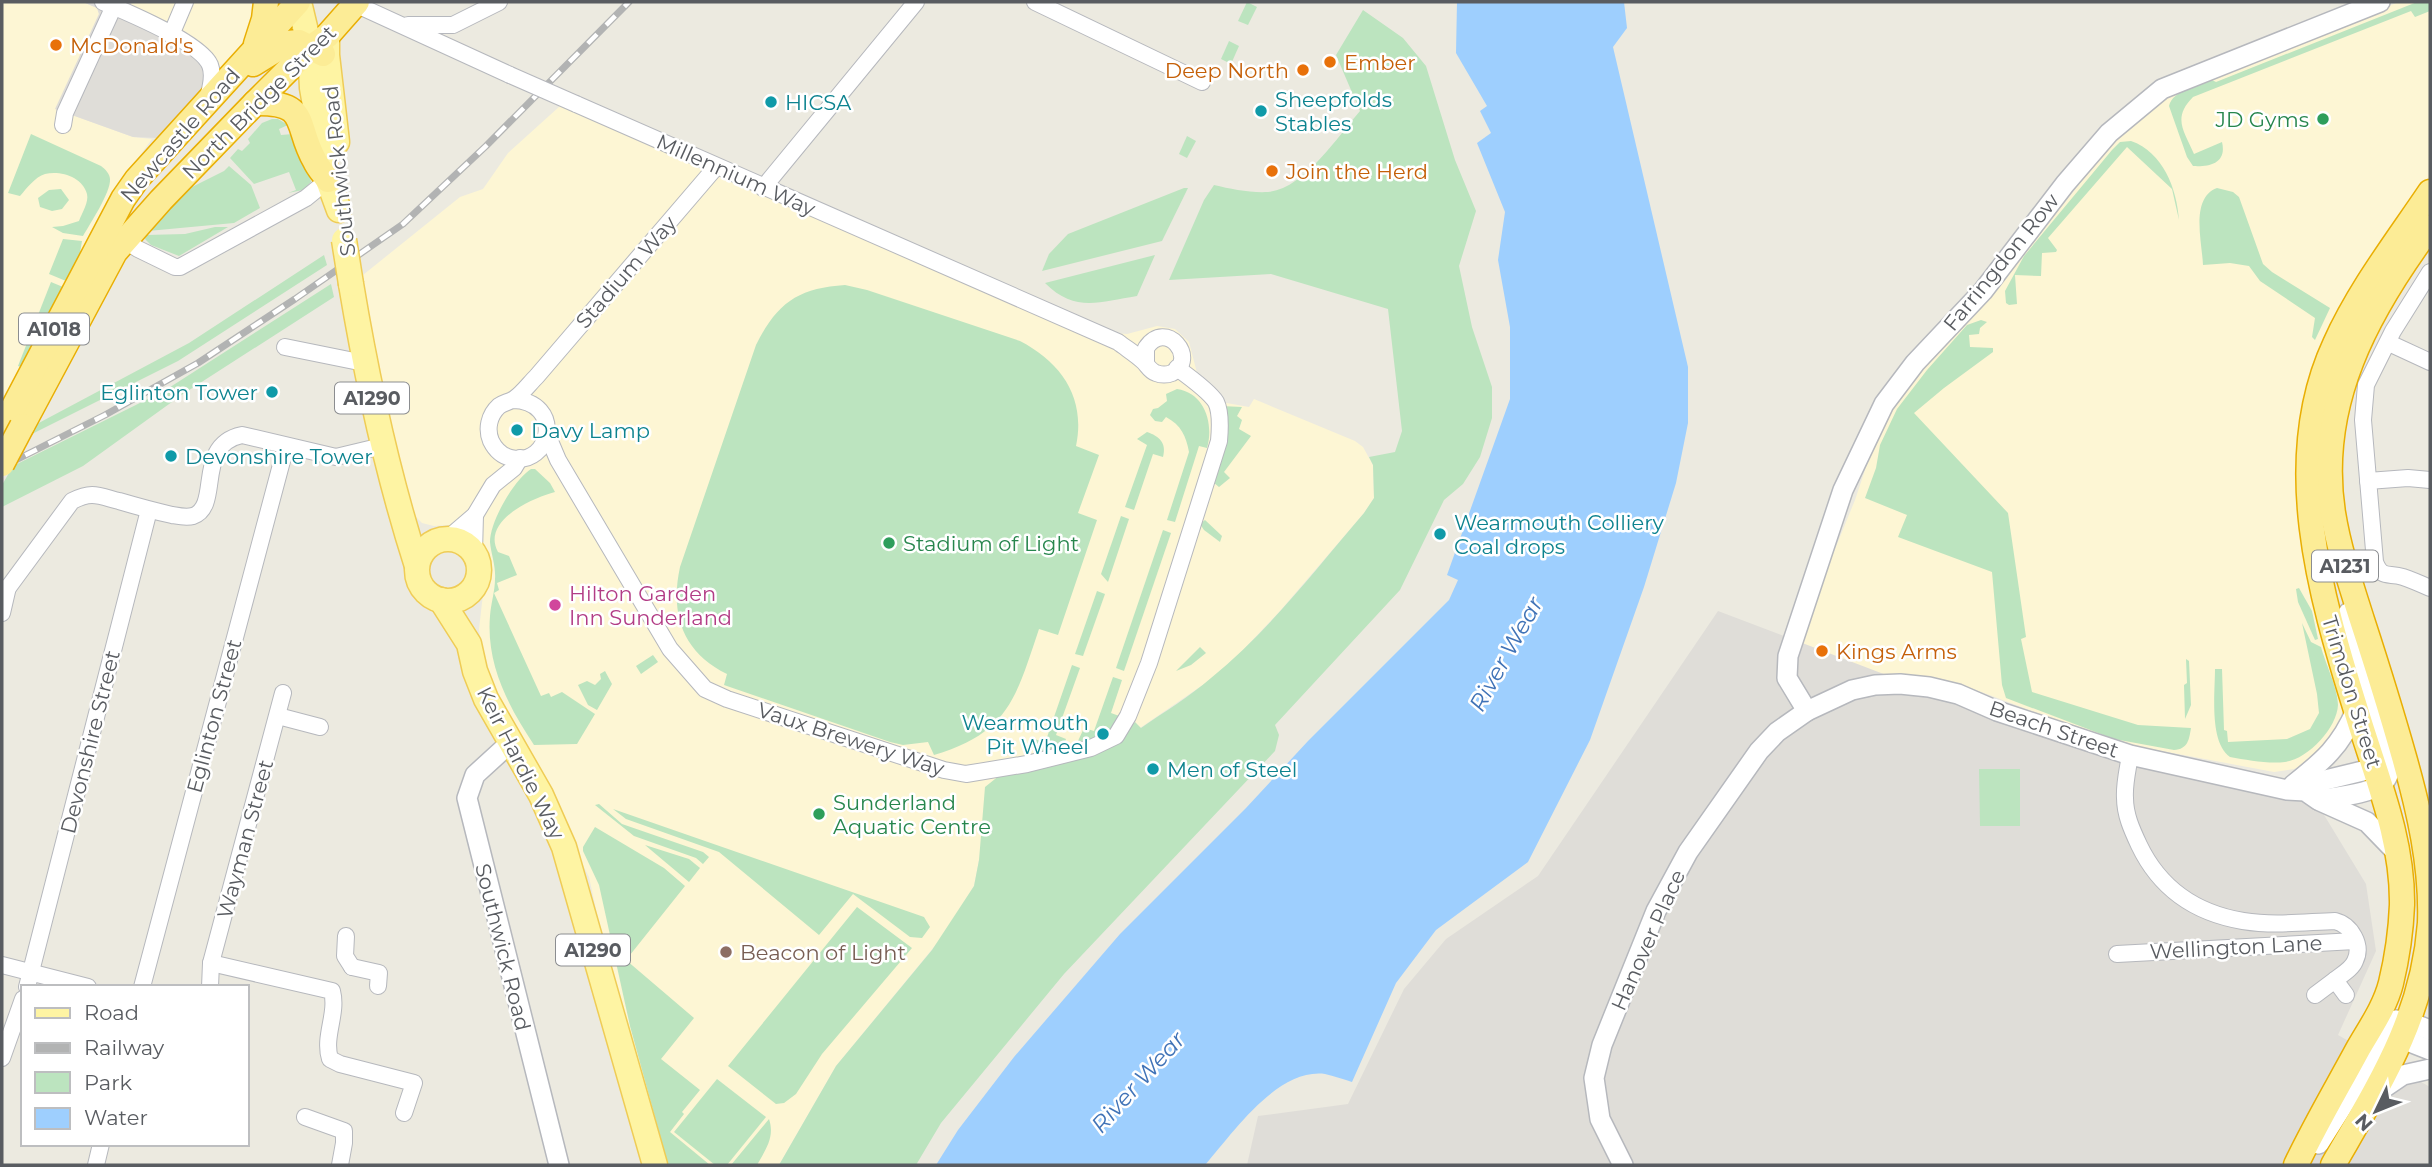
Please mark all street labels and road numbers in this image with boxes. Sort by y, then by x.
street label: North Bridge Street [177,20,341,184]
street label: Newcastle Road [115,63,245,207]
street label: Southwick Road [318,84,360,258]
street label: Millennium Way [653,129,820,221]
street label: Farringdon Row [1938,188,2064,336]
street label: Stadium Way [570,210,682,333]
road number: A1018 [19,314,89,344]
road number: A1290 [335,382,409,414]
road number: A1231 [2312,551,2378,582]
street label: Trimdon Street [2317,613,2387,771]
street label: Eglinton Street [181,636,247,796]
street label: Devonshire Street [55,648,125,836]
street label: Keir Hardie Way [472,683,571,844]
street label: Beach Street [1986,695,2122,763]
street label: Vaux Brewery Way [755,697,948,781]
street label: Wayman Street [212,757,278,921]
street label: Southwick Road [470,861,536,1033]
street label: Hanover Place [1606,866,1690,1014]
street label: Wellington Lane [2149,930,2323,964]
road number: A1290 [556,934,630,966]

